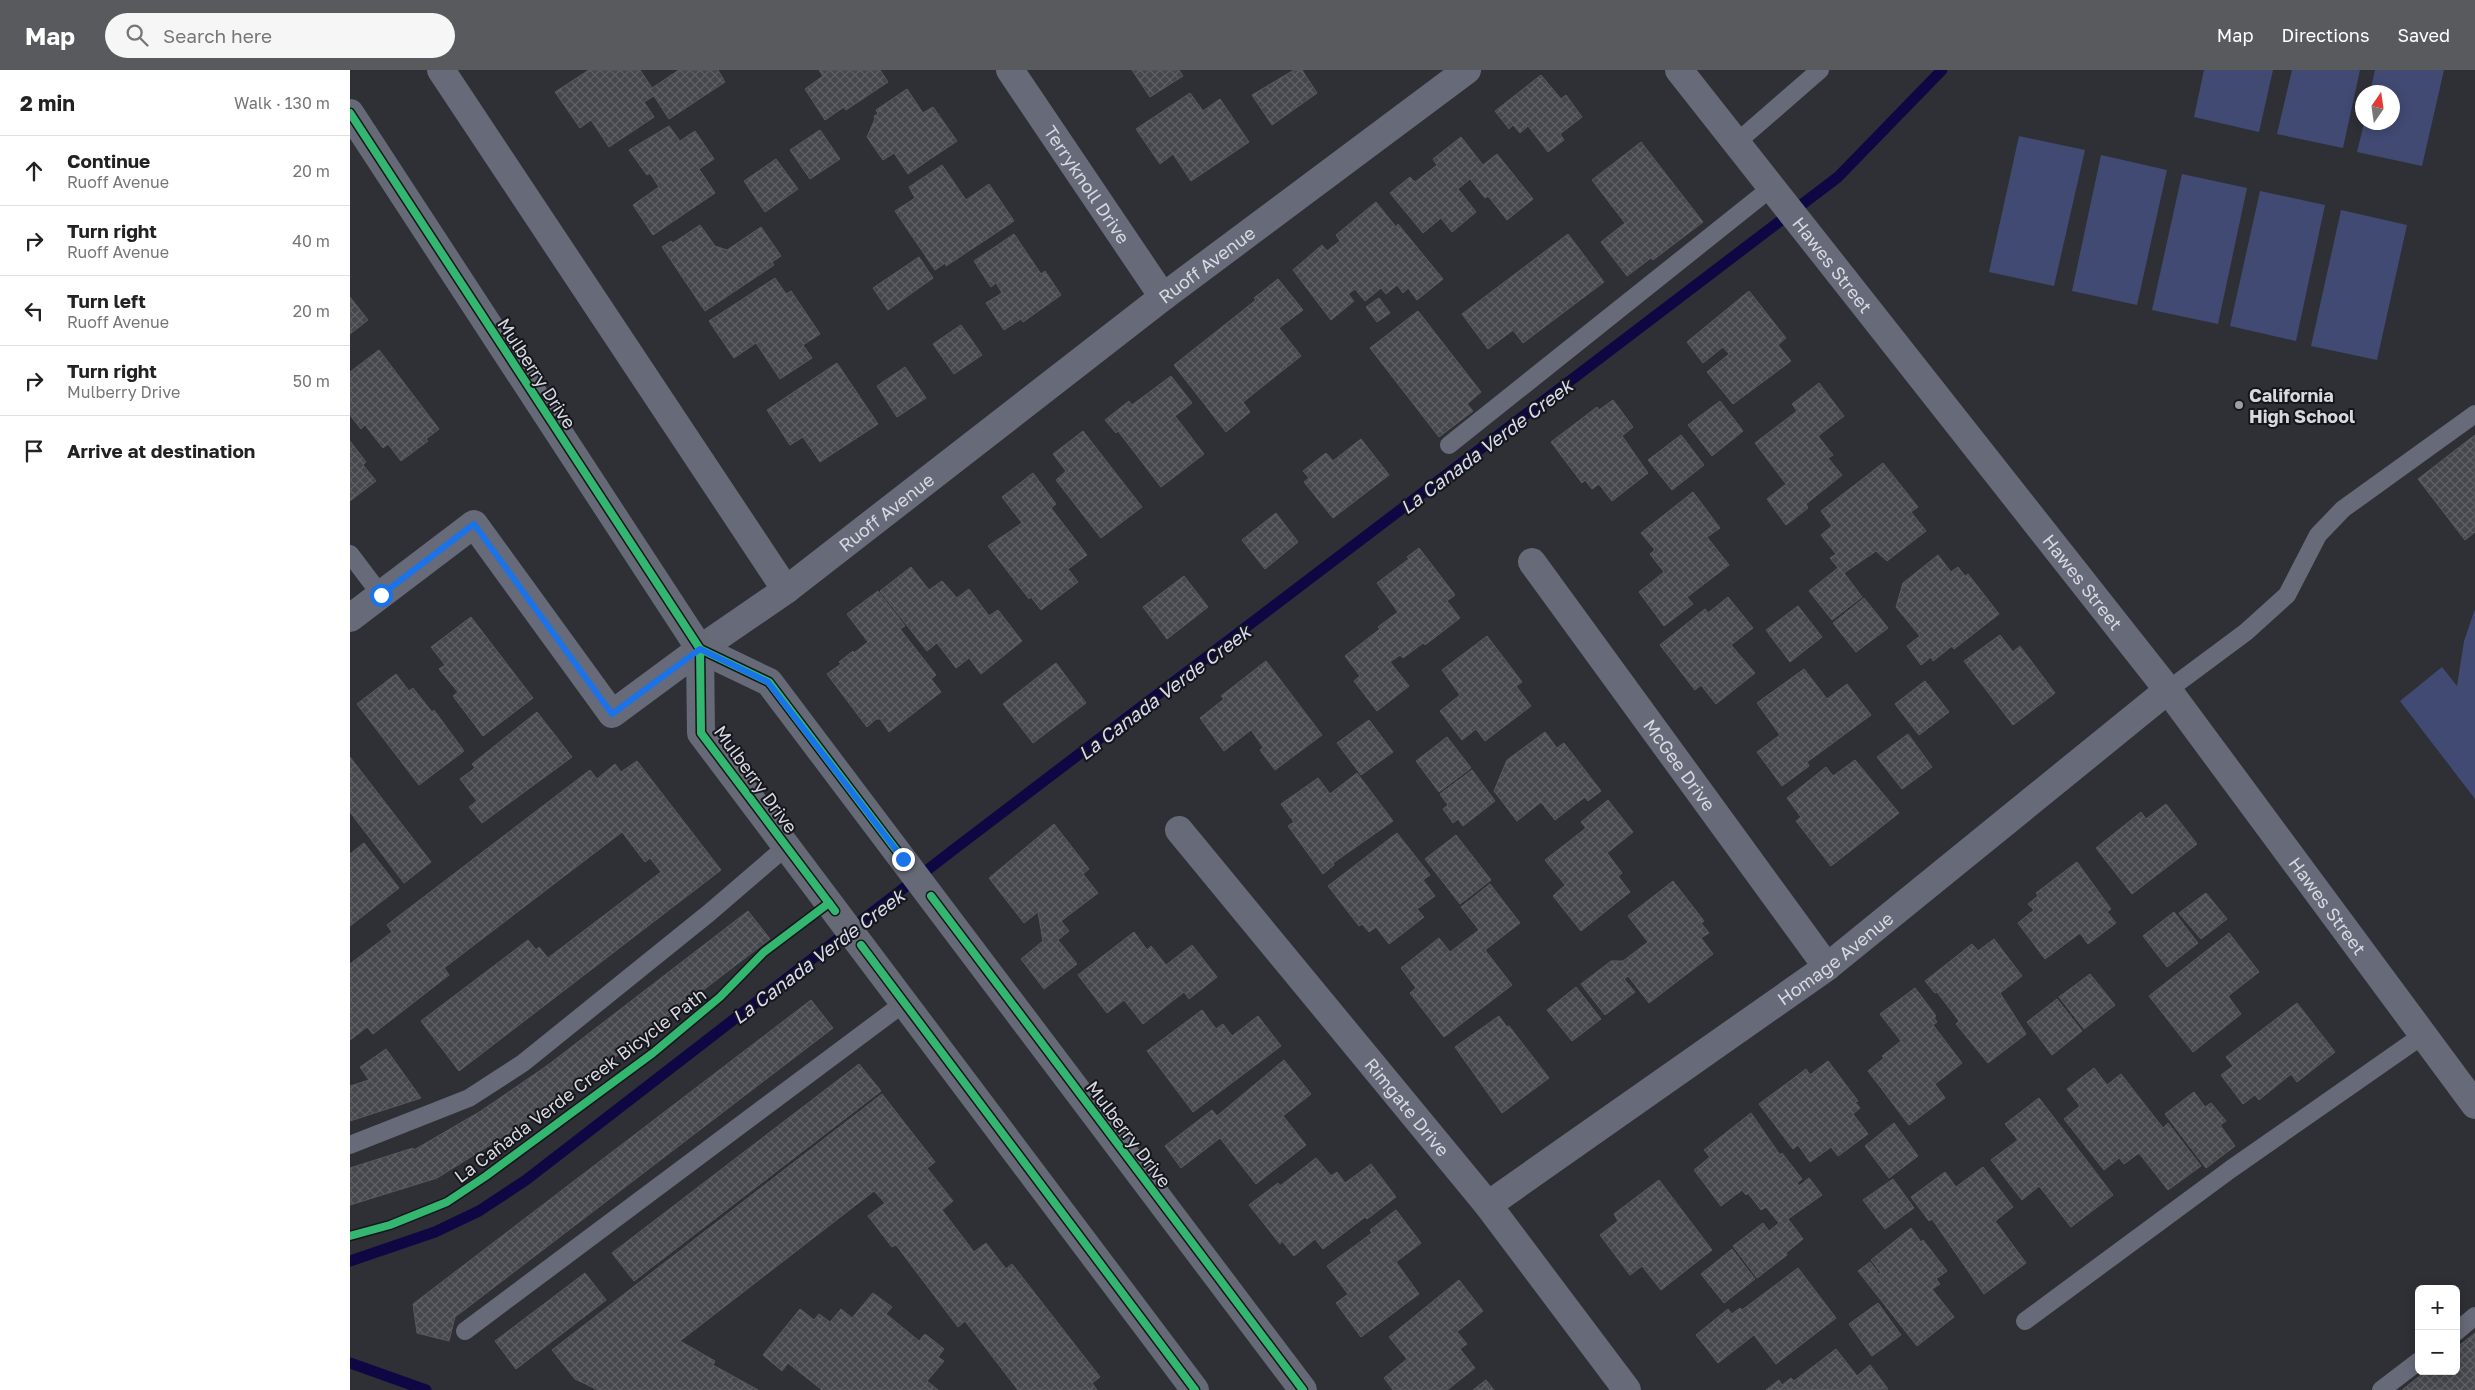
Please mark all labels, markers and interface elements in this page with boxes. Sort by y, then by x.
search box [105,13,455,58]
text: Map [25,21,75,50]
icon: search [123,21,151,49]
text: Search here [163,24,272,47]
text: Map [2217,24,2253,46]
text: Directions [2281,24,2369,46]
text: Saved [2397,24,2450,46]
north arrow [2355,85,2400,130]
text: 2 min [20,90,75,116]
text: Walk · 130 m [234,93,330,113]
street label: Terryknoll Drive [1040,121,1135,248]
text: Continue [67,149,150,172]
icon: ahead [20,157,48,185]
text: 20 m [293,161,330,181]
text: Ruoff Avenue [67,172,169,192]
street label: Hawes Street [1788,212,1877,317]
text: Turn right [67,219,157,242]
street label: Ruoff Avenue [1154,221,1259,308]
icon: right [20,227,48,255]
text: 40 m [292,231,330,251]
text: Ruoff Avenue [67,242,169,262]
text: Turn left [67,289,146,312]
icon: left [20,297,48,325]
text: 20 m [293,301,330,321]
text: Ruoff Avenue [67,312,169,332]
street label: Mulberry Drive [493,314,581,432]
text: Turn right [67,359,157,382]
icon: right [20,367,48,395]
text: 50 m [293,371,330,391]
water label: La Canada Verde Creek [1395,372,1579,518]
text: Mulberry Drive [67,382,180,402]
place label: California High School [2249,384,2355,427]
marker: California High School [2233,399,2245,411]
icon: arrive [20,437,48,465]
text: Arrive at destination [67,439,255,462]
street label: Ruoff Avenue [834,468,938,556]
street label: Hawes Street [2038,530,2127,634]
route start [370,584,393,607]
water label: La Canada Verde Creek [1073,618,1257,764]
street label: McGee Drive [1639,715,1720,815]
street label: Mulberry Drive [710,721,802,837]
route end [892,848,915,871]
street label: Hawes Street [2284,853,2371,959]
water label: La Canada Verde Creek [727,882,911,1028]
street label: Homage Avenue [1773,907,1898,1010]
street label: La Cañada Verde Creek Bicycle Path [450,983,710,1187]
street label: Rimgate Drive [1360,1053,1454,1161]
street label: Mulberry Drive [1082,1077,1176,1191]
map controls [2415,1285,2460,1375]
button: + [2415,1285,2460,1330]
button: − [2415,1330,2460,1375]

